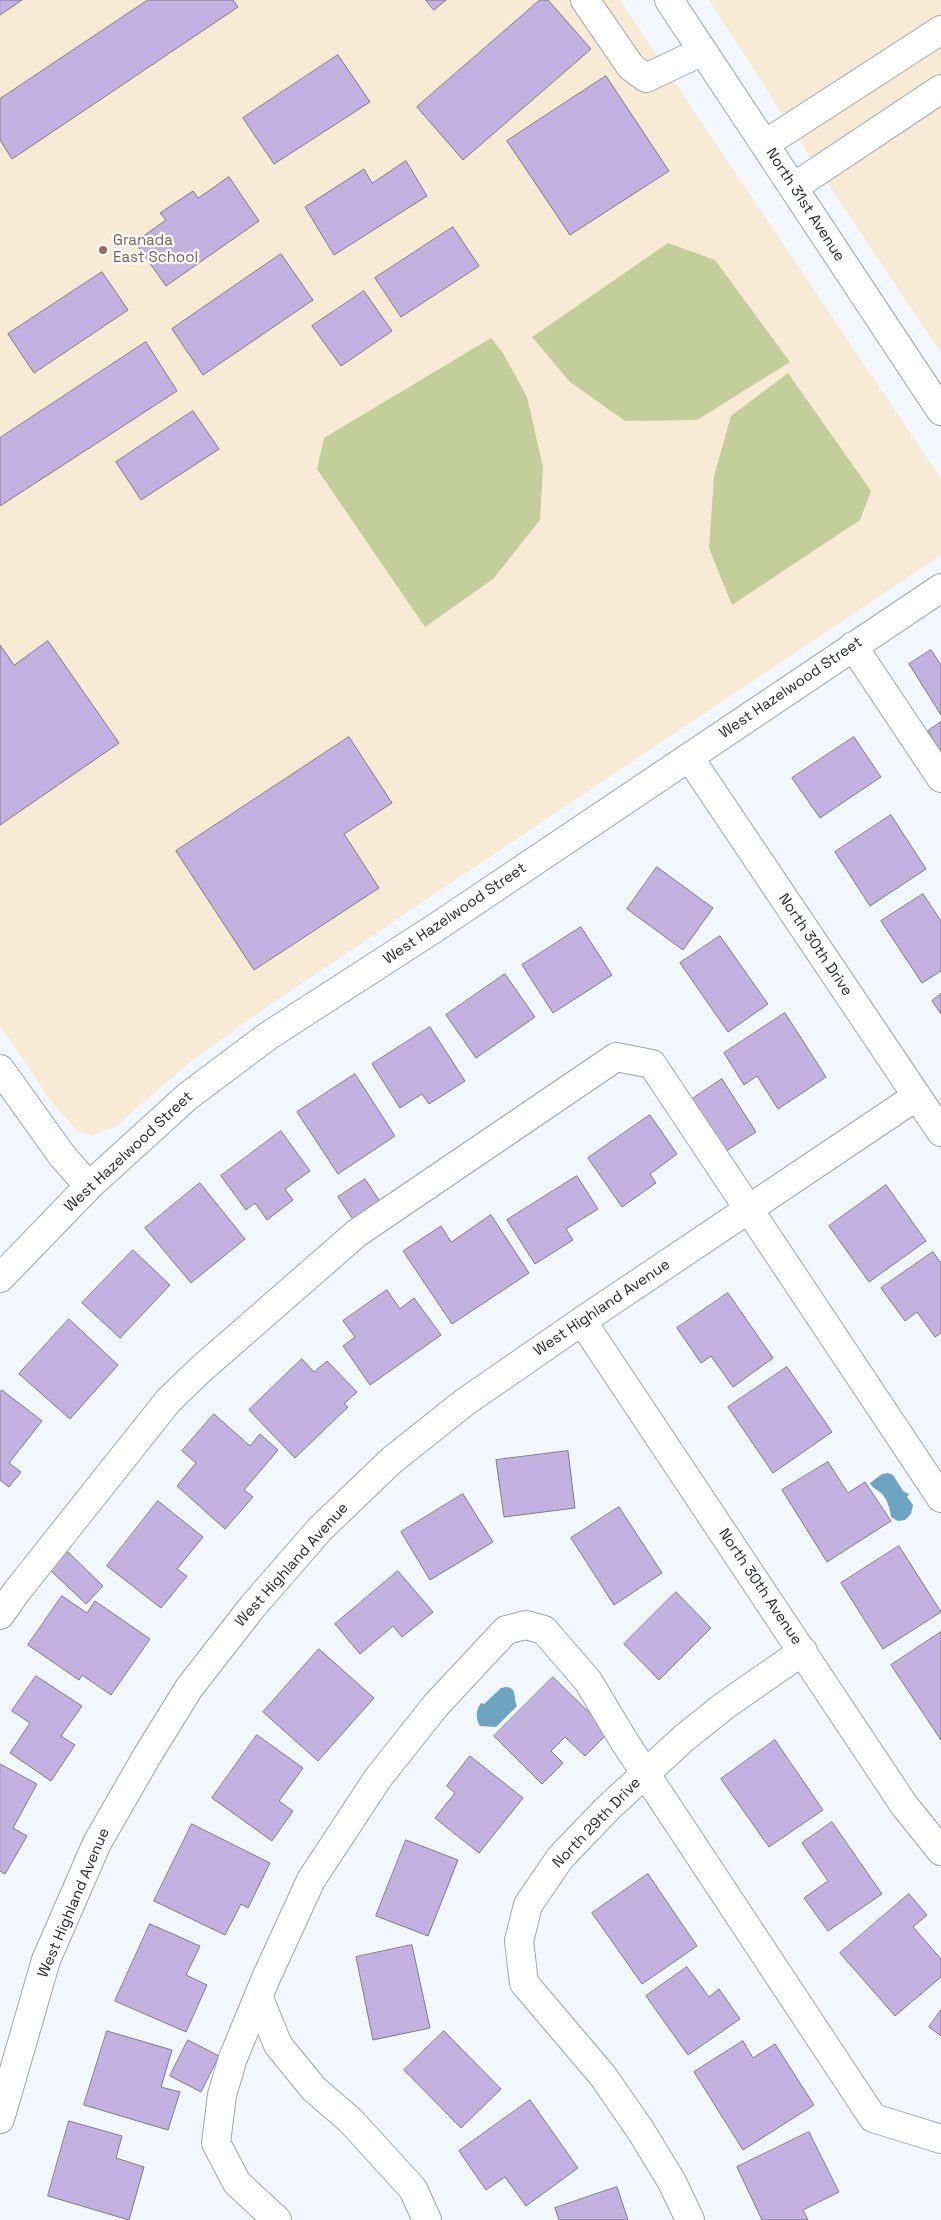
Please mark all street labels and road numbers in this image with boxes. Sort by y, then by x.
street label: North 31st Avenue [762,145,848,265]
street label: West Hazelwood Street [716,633,866,743]
street label: West Hazelwood Street [380,859,530,969]
street label: North 30th Drive [774,890,856,1000]
street label: West Hazelwood Street [61,1088,197,1216]
street label: West Highland Avenue [530,1256,674,1360]
street label: West Highland Avenue [232,1499,352,1631]
street label: North 30th Avenue [714,1525,806,1649]
street label: North 29th Drive [549,1774,645,1872]
street label: West Highland Avenue [34,1826,114,1980]

